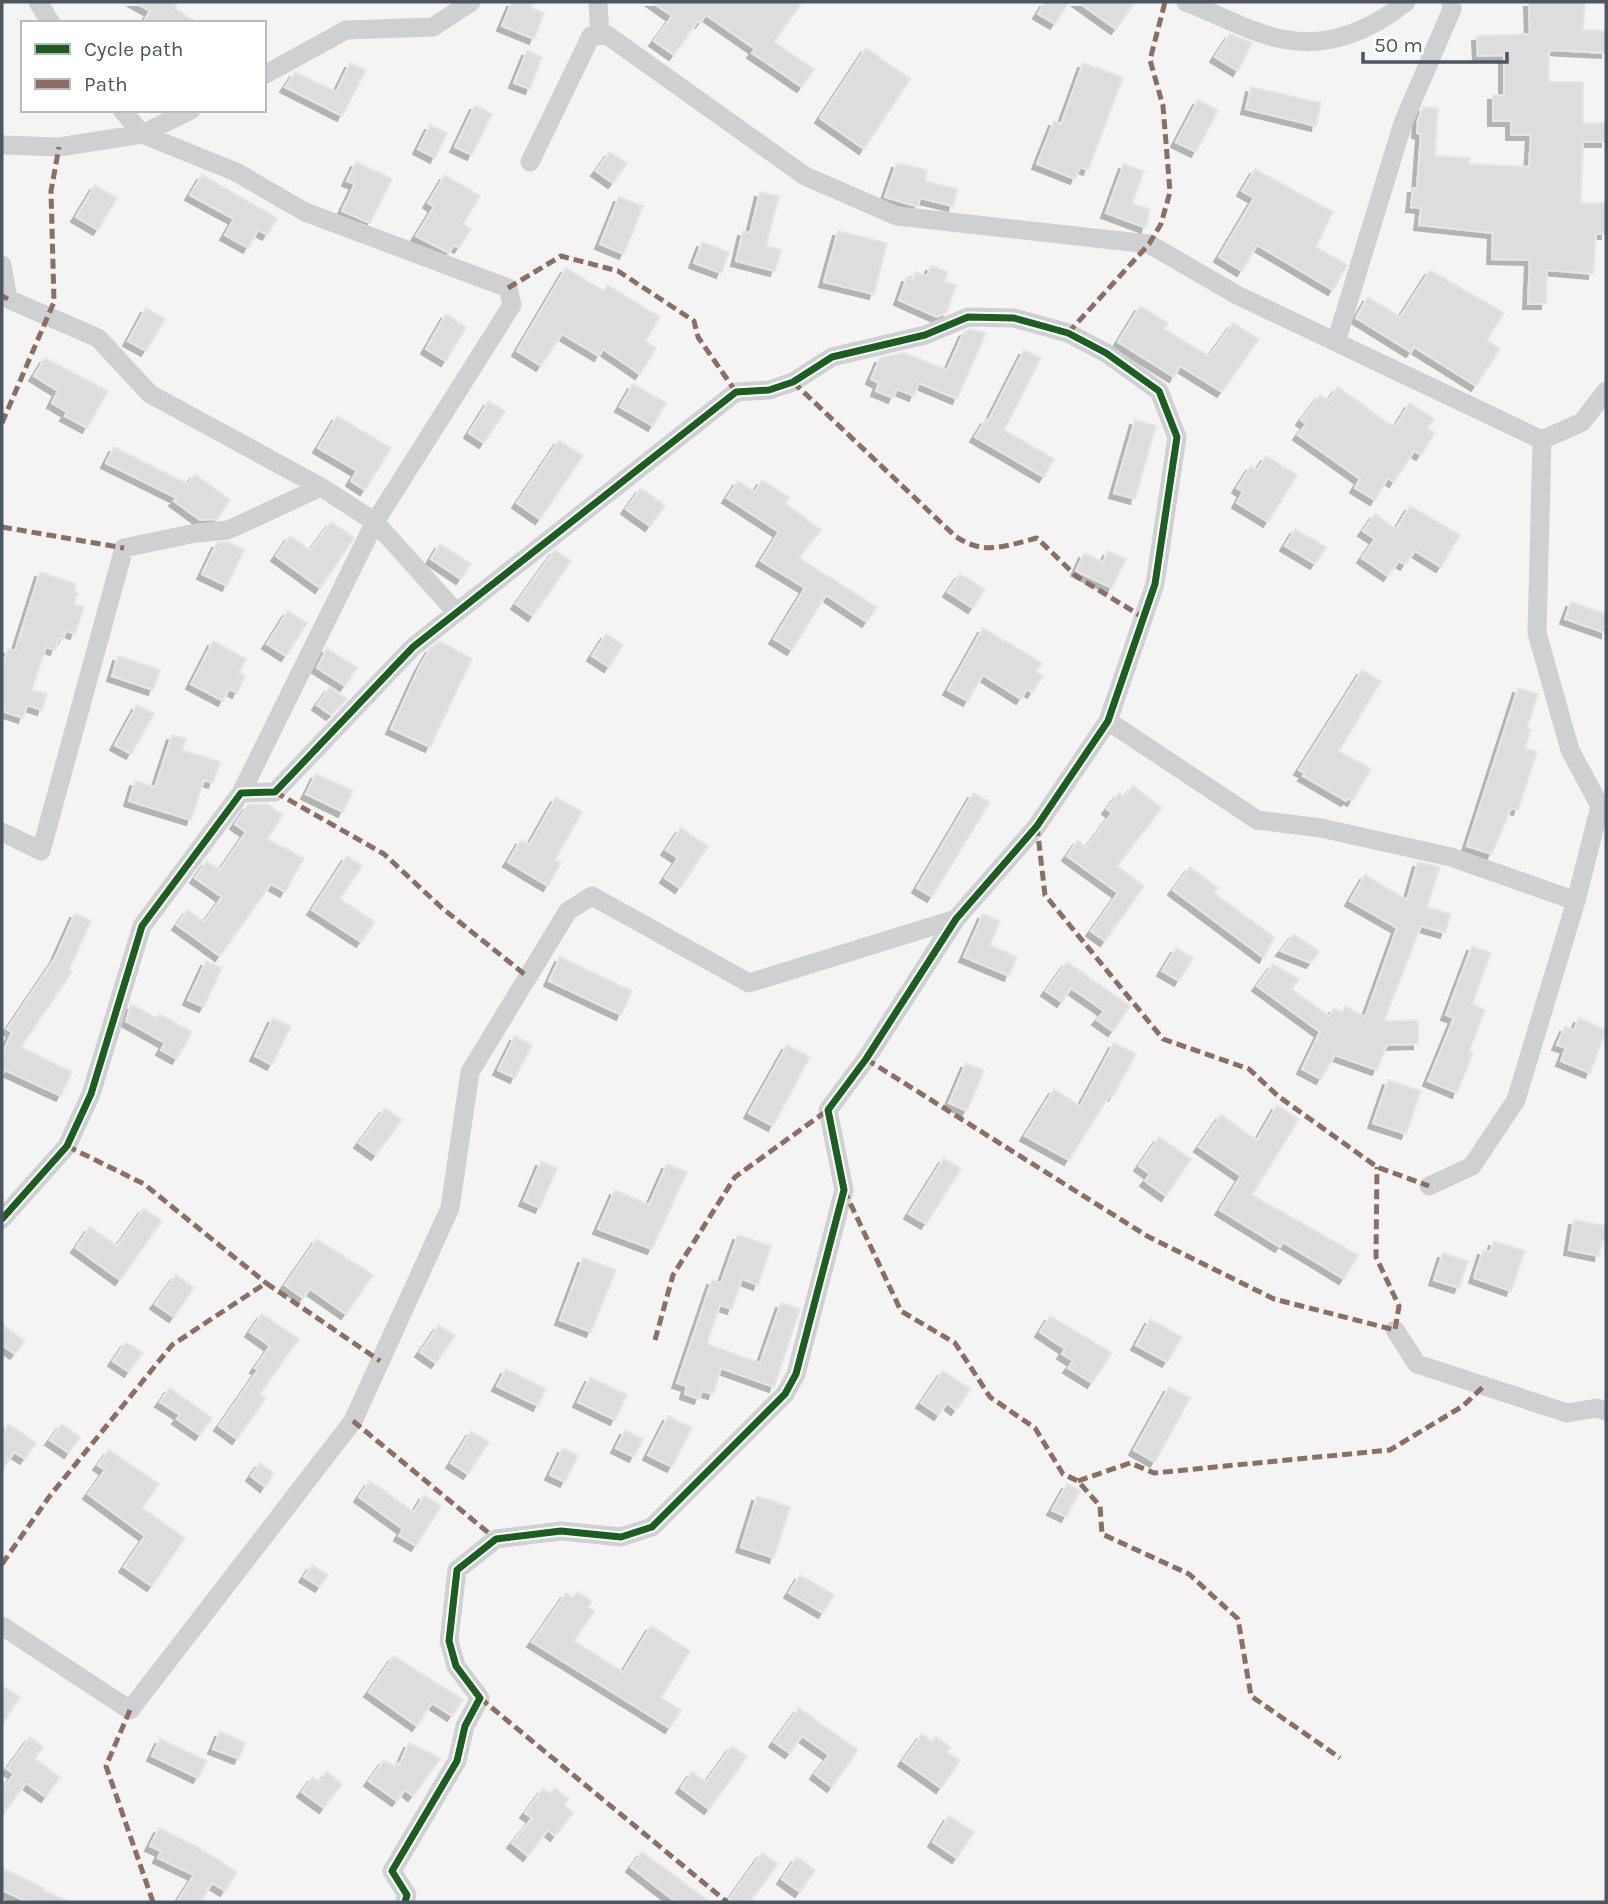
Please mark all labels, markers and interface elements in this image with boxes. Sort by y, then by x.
legend [21,21,266,112]
scale bar [1363,21,1506,65]
text: 50 m [1374,33,1423,57]
text: Cycle path [84,37,184,61]
text: Path [84,72,128,96]

